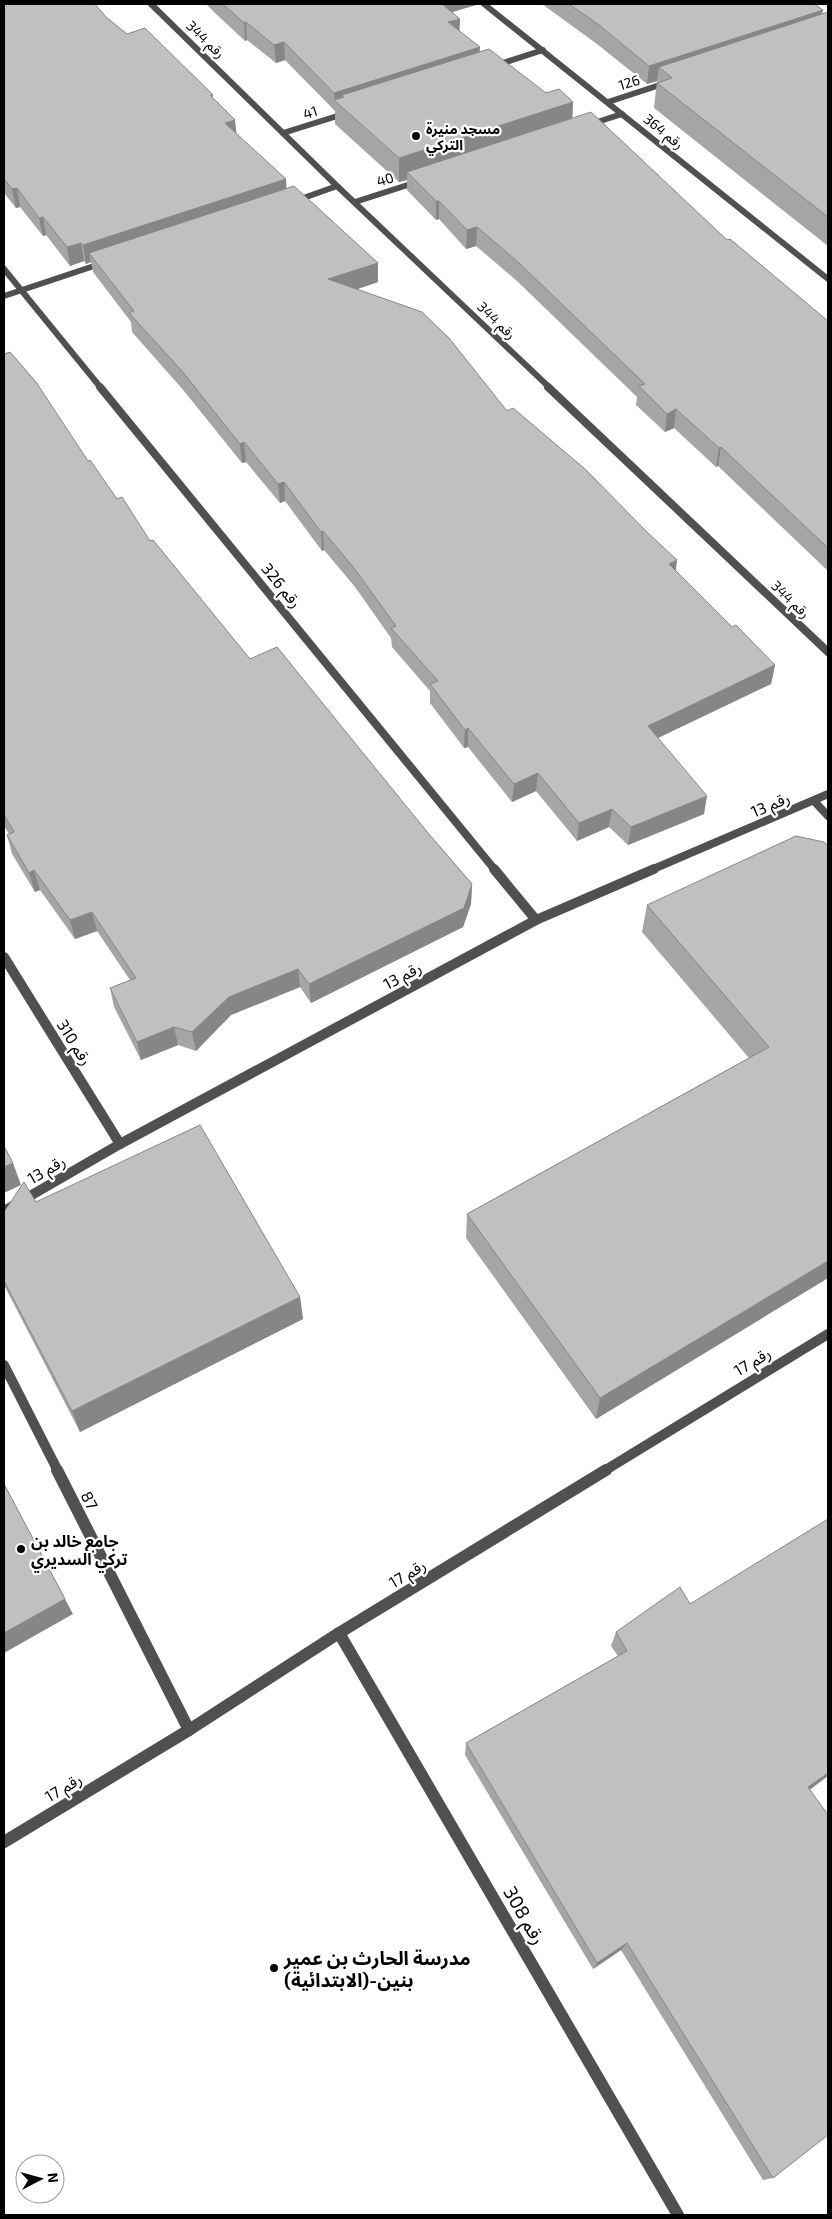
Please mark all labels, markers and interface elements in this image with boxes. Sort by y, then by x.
street label: رقم 344 [181,17,229,64]
street label: 126 [616,71,642,93]
street label: 41 [301,102,319,122]
street label: رقم 364 [639,110,687,155]
place label: مسجد منيرة التركي [426,120,500,156]
marker: مسجد منيرة التركي [410,130,422,142]
street label: 40 [374,168,396,190]
street label: رقم 344 [472,298,520,345]
street label: رقم 326 [255,559,306,614]
street label: رقم 344 [766,577,814,624]
street label: رقم 13 [748,787,794,824]
street label: رقم 13 [380,957,426,996]
street label: رقم 310 [50,1016,96,1070]
street label: رقم 13 [24,1151,70,1191]
street label: رقم 17 [730,1343,776,1383]
street label: 87 [77,1488,103,1512]
place label: جامع خالد بن تركي السديري [31,1531,128,1572]
marker: جامع خالد بن تركي السديري [15,1543,27,1555]
street label: رقم 17 [385,1555,431,1595]
street label: رقم 17 [41,1769,87,1809]
street label: رقم 308 [496,1882,551,1950]
place label: مدرسة الحارث بن عمير (الابتدائية)-بنين [283,1946,471,1991]
marker: مدرسة الحارث بن عمير (الابتدائية)-بنين [268,1962,280,1974]
north arrow [15,2154,65,2204]
text: N [44,2172,62,2184]

